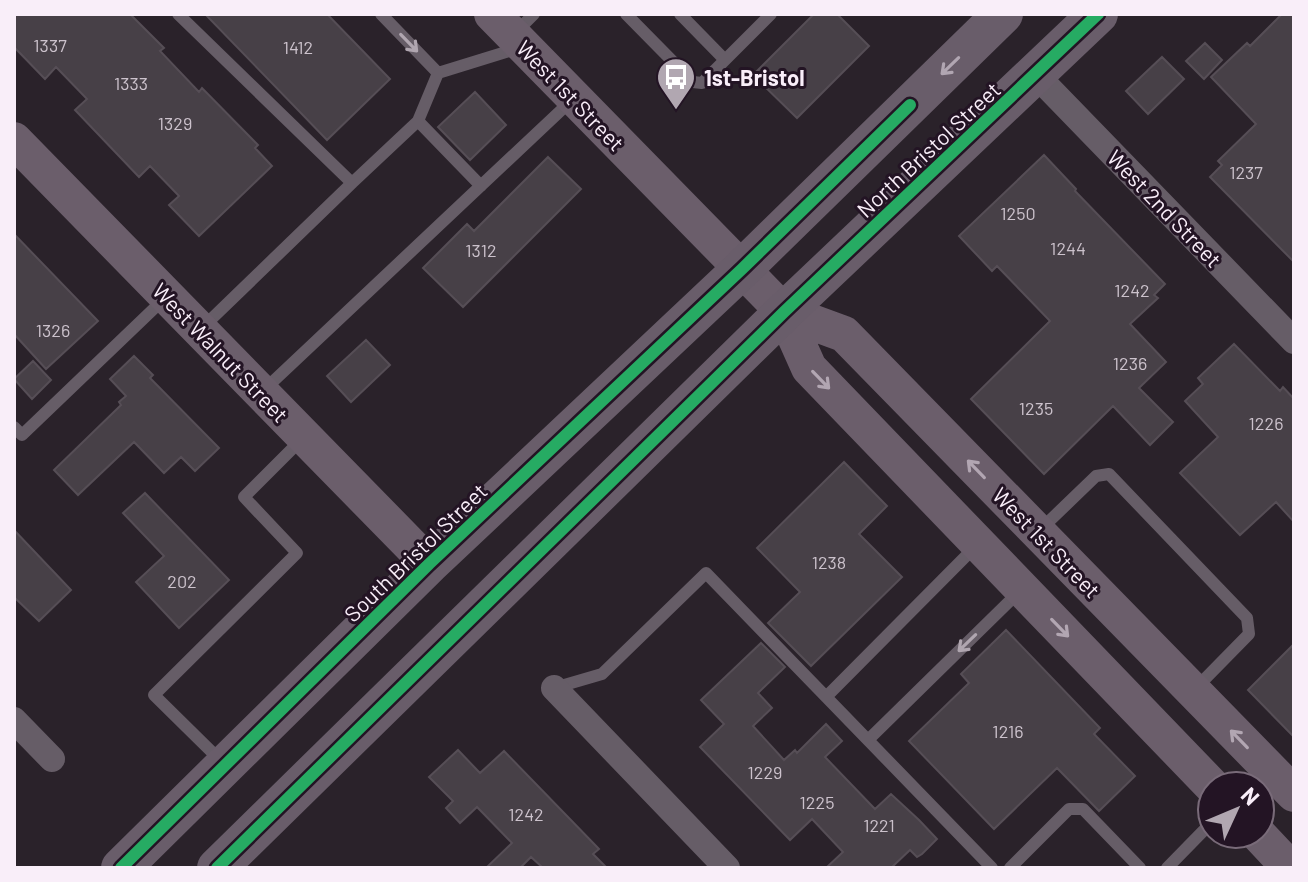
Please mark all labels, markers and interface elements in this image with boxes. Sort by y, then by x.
one-way arrow [400,33,419,53]
house number: 1337 [33,34,67,56]
street label: West 1st Street [512,34,630,156]
house number: 1412 [283,36,313,58]
bus stop icon: 1st-Bristol [655,56,697,111]
one-way arrow [941,56,960,75]
place label: 1st-Bristol [704,64,805,90]
house number: 1333 [114,72,148,94]
street label: North Bristol Street [851,76,1005,222]
house number: 1329 [158,112,192,134]
street label: West 2nd Street [1103,144,1227,272]
house number: 1237 [1229,161,1263,183]
house number: 1250 [1000,202,1036,224]
house number: 1244 [1050,237,1086,259]
house number: 1312 [465,239,497,261]
street label: West Walnut Street [148,277,294,427]
house number: 1242 [1114,279,1150,301]
house number: 1326 [36,319,70,341]
house number: 1236 [1113,352,1147,374]
one-way arrow [812,370,831,390]
house number: 1235 [1019,397,1053,419]
house number: 1226 [1249,412,1283,434]
one-way arrow [967,460,986,479]
street label: South Bristol Street [338,477,492,627]
street label: West 1st Street [988,481,1106,603]
house number: 1238 [812,551,846,573]
house number: 202 [167,570,197,592]
one-way arrow [1050,618,1069,637]
one-way arrow [957,634,977,653]
house number: 1216 [992,720,1024,742]
one-way arrow [1230,729,1249,749]
house number: 1229 [748,761,782,783]
north arrow [1196,770,1276,850]
text: N [1237,781,1266,810]
house number: 1225 [800,791,834,813]
house number: 1242 [508,803,544,825]
house number: 1221 [863,814,895,836]

